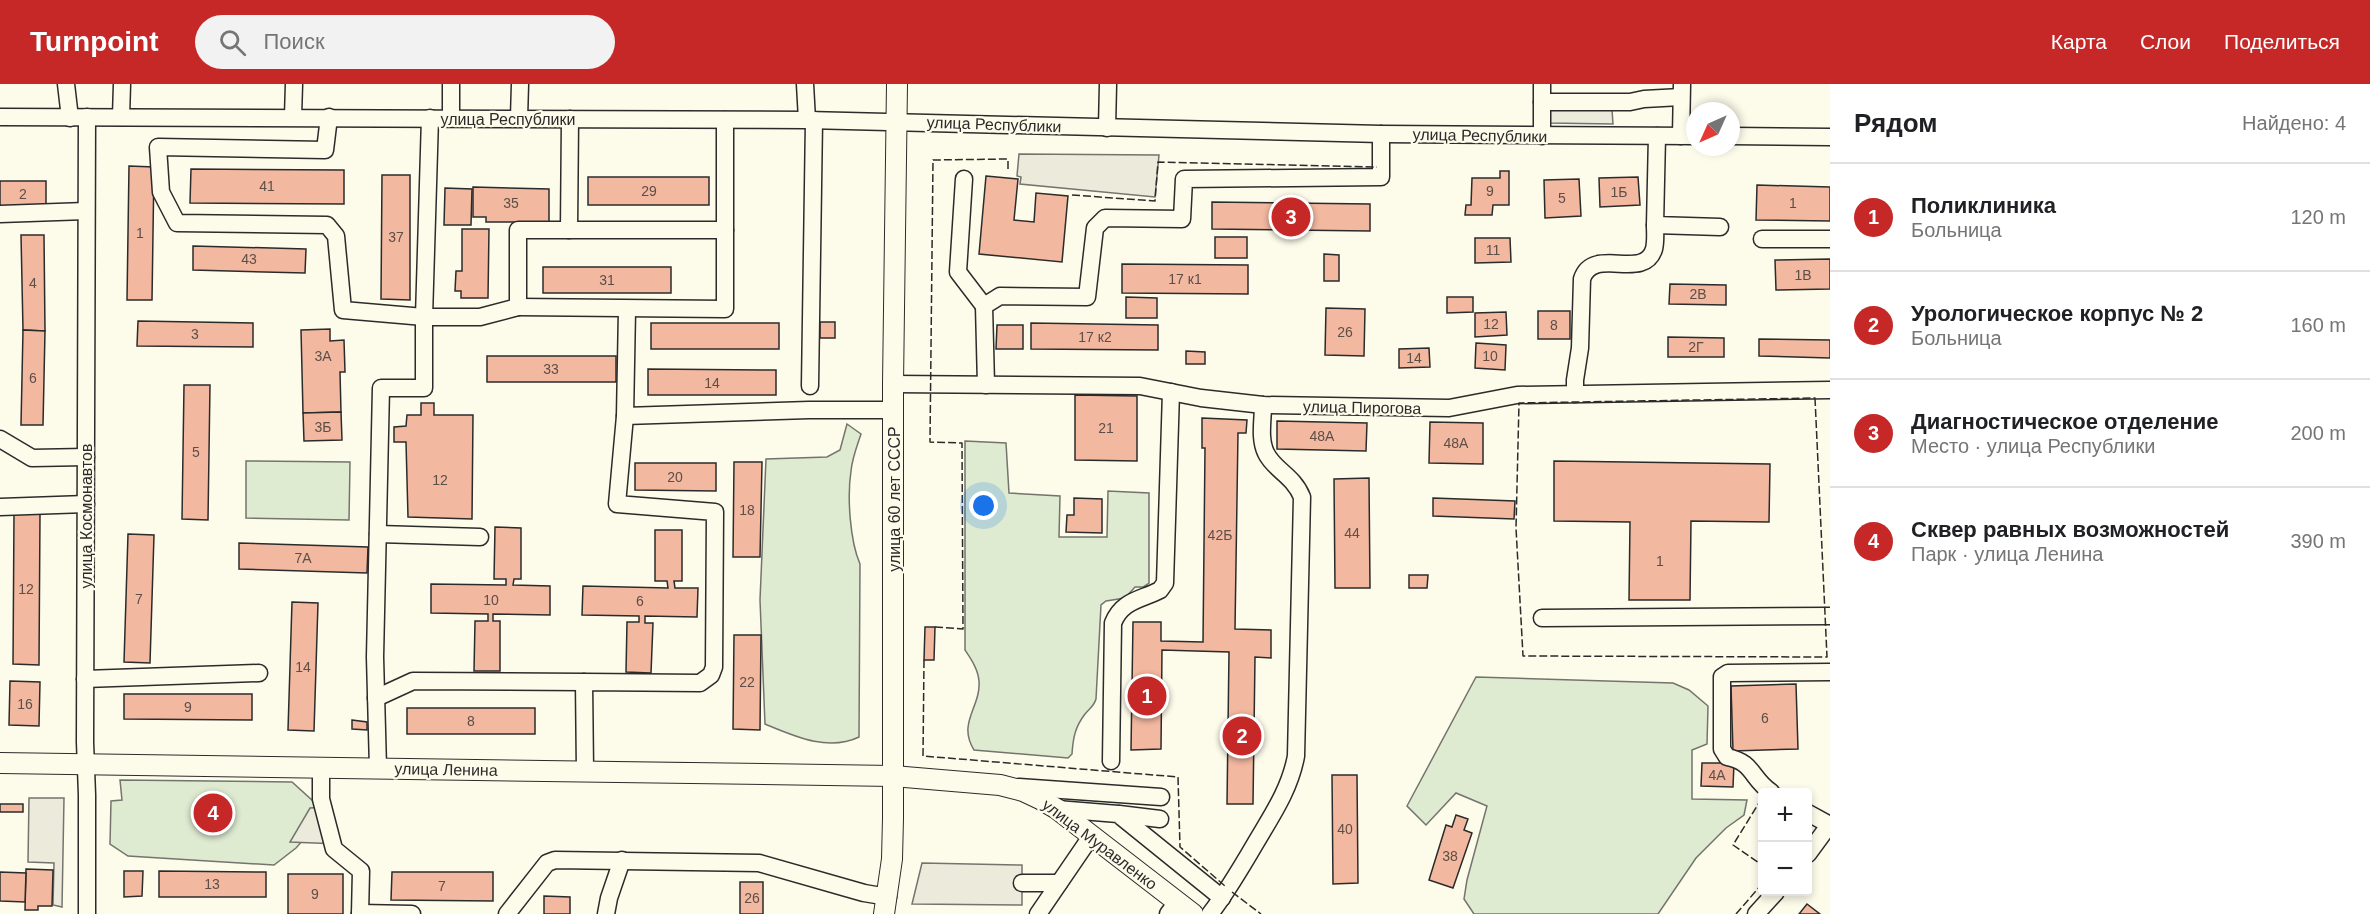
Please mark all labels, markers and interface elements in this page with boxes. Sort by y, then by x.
search box [195,15,615,69]
text: Turnpoint [30,26,159,57]
icon: search [216,26,249,59]
text: Поиск [264,29,325,54]
text: Карта [2051,30,2107,53]
text: Слои [2140,30,2191,53]
text: Поделиться [2224,30,2340,53]
north arrow [1686,102,1740,156]
text: Рядом [1854,108,1937,138]
street label: улица Республики [441,111,575,128]
text: Найдено: 4 [2242,112,2346,134]
street label: улица Республики [926,114,1062,135]
street label: улица Республики [1412,126,1548,145]
house number: 41 [259,178,275,194]
house number: 29 [641,183,657,199]
house number: 9 [1486,183,1494,199]
house number: 1Б [1611,184,1627,200]
house number: 2 [19,186,27,202]
house number: 5 [1558,190,1566,206]
text: Поликлиника [1911,193,2056,218]
pin: 3 [1272,194,1310,240]
house number: 35 [503,195,519,211]
house number: 1 [1789,195,1797,211]
text: 1 [1868,206,1879,228]
text: 120 m [2290,206,2346,228]
text: Больница [1911,219,2002,241]
house number: 1 [136,225,144,241]
house number: 37 [388,229,404,245]
house number: 11 [1486,242,1500,258]
house number: 43 [241,251,257,267]
house number: 1В [1794,267,1812,283]
house number: 17 к1 [1168,271,1202,287]
house number: 31 [599,272,615,288]
house number: 4 [29,275,37,291]
house number: 2В [1689,286,1707,302]
text: Урологическое корпус № 2 [1911,301,2203,326]
text: 2 [1868,314,1879,336]
text: 160 m [2290,314,2346,336]
house number: 12 [1483,316,1499,332]
house number: 8 [1550,317,1558,333]
house number: 26 [1337,324,1353,340]
house number: 3 [191,326,199,342]
text: Больница [1911,327,2002,349]
house number: 17 к2 [1078,329,1112,345]
house number: 2Г [1688,339,1704,355]
house number: 3А [314,348,332,364]
house number: 10 [1482,348,1498,364]
house number: 14 [1406,350,1422,366]
house number: 33 [543,361,559,377]
house number: 6 [29,370,37,386]
house number: 14 [704,375,720,391]
street label: улица Пирогова [1303,398,1421,417]
text: Диагностическое отделение [1911,409,2219,434]
house number: 3Б [315,419,331,435]
house number: 21 [1098,420,1114,436]
text: 3 [1868,422,1879,444]
text: 200 m [2290,422,2346,444]
street label: улица 60 лет СССР [886,426,903,572]
house number: 48А [1310,428,1335,444]
house number: 48А [1444,435,1469,451]
text: Место · улица Республики [1911,435,2155,457]
street label: улица Космонавтов [78,444,95,588]
house number: 5 [192,444,200,460]
house number: 20 [667,469,683,485]
house number: 12 [432,472,448,488]
your location [969,491,998,520]
house number: 18 [739,502,755,518]
text: Сквер равных возможностей [1911,517,2229,542]
house number: 44 [1344,525,1360,541]
house number: 42Б [1208,527,1232,543]
text: 4 [1868,530,1879,552]
text: 390 m [2290,530,2346,552]
text: Парк · улица Ленина [1911,543,2103,565]
house number: 7А [294,550,312,566]
house number: 1 [1656,553,1664,569]
house number: 12 [18,581,34,597]
house number: 7 [135,591,143,607]
house number: 10 [483,592,499,608]
house number: 6 [636,593,644,609]
house number: 14 [295,659,311,675]
house number: 22 [739,674,755,690]
pin: 1 [1128,674,1166,718]
house number: 16 [17,696,33,712]
house number: 9 [184,699,192,715]
house number: 6 [1761,710,1769,726]
house number: 8 [467,713,475,729]
pin: 2 [1222,714,1262,758]
street label: улица Ленина [394,760,498,779]
house number: 4А [1708,767,1726,783]
map controls [1758,788,1812,896]
button: + [1758,788,1812,842]
pin: 4 [194,790,232,836]
street label: улица Муравленко [1039,796,1160,893]
house number: 40 [1337,821,1353,837]
button: − [1758,842,1812,896]
house number: 38 [1442,848,1458,864]
house number: 13 [204,876,220,892]
house number: 7 [438,878,446,894]
house number: 9 [311,886,319,902]
house number: 26 [744,890,760,906]

